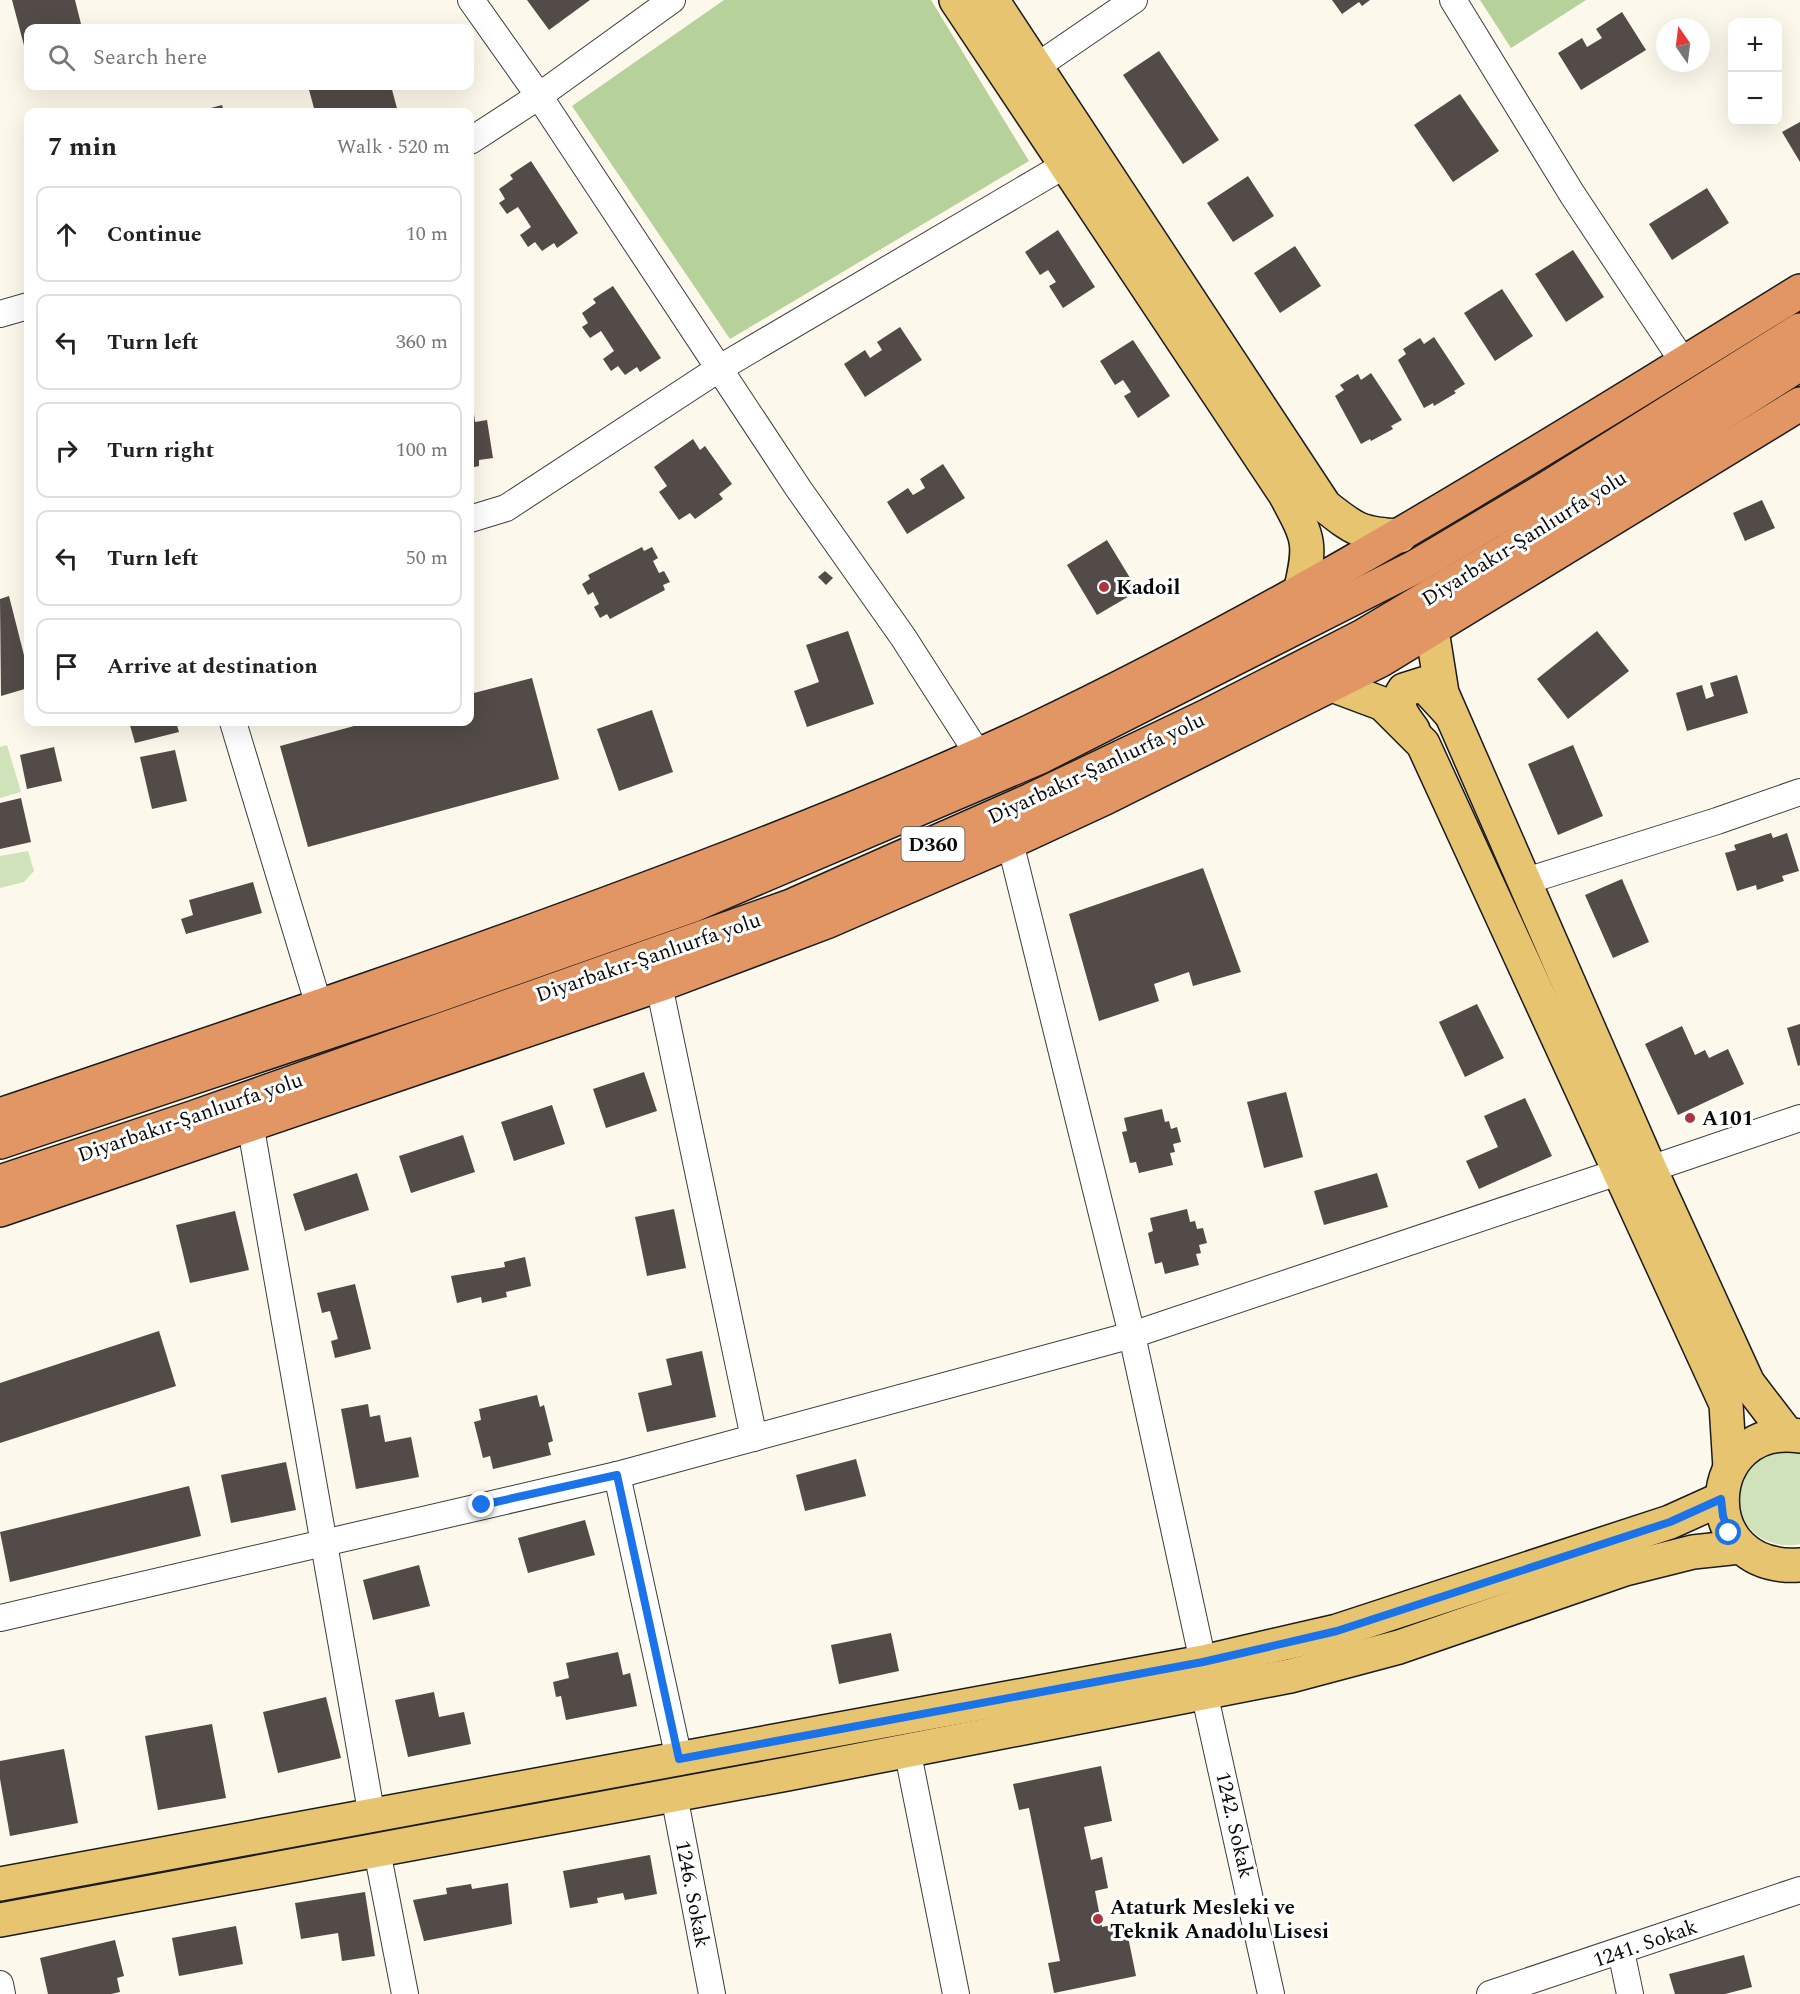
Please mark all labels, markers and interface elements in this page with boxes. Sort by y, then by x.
north arrow [1656,18,1710,72]
map controls [1728,18,1782,126]
button: + [1728,18,1782,72]
search box [24,24,474,90]
icon: search [45,41,78,74]
text: Search here [93,41,207,74]
button: − [1728,72,1782,126]
text: 7 min [48,127,117,167]
text: Walk · 520 m [337,132,450,162]
icon: ahead [50,218,83,251]
text: Continue [107,218,202,251]
text: 10 m [406,219,448,249]
icon: left [50,326,83,359]
text: Turn left [107,326,199,359]
text: 360 m [396,327,448,357]
icon: right [50,434,83,467]
text: Turn right [107,434,214,467]
text: 100 m [396,435,448,465]
street label: Diyarbakır-Şanlıurfa yolu [1416,462,1634,615]
icon: left [50,542,83,575]
text: Turn left [107,542,199,575]
text: 50 m [406,543,448,573]
place label: Kadoil [1116,572,1180,604]
marker: Kadoil [1097,580,1111,594]
icon: arrive [50,650,83,683]
text: Arrive at destination [107,650,318,683]
street label: Diyarbakır-Şanlıurfa yolu [982,704,1211,833]
road number: D360 [902,827,964,861]
street label: Diyarbakır-Şanlıurfa yolu [531,904,766,1012]
street label: Diyarbakır-Şanlıurfa yolu [73,1064,308,1172]
place label: A101 [1702,1103,1754,1135]
marker: A101 [1683,1111,1697,1125]
route end [468,1491,494,1517]
route start [1715,1519,1741,1545]
street label: 1242. Sokak [1206,1769,1262,1882]
street label: 1246. Sokak [666,1838,718,1951]
place label: Ataturk Mesleki ve Teknik Anadolu Lisesi [1110,1892,1329,1948]
street label: 1241. Sokak [1589,1911,1702,1977]
marker: Ataturk Mesleki ve Teknik Anadolu Lisesi [1091,1912,1105,1926]

